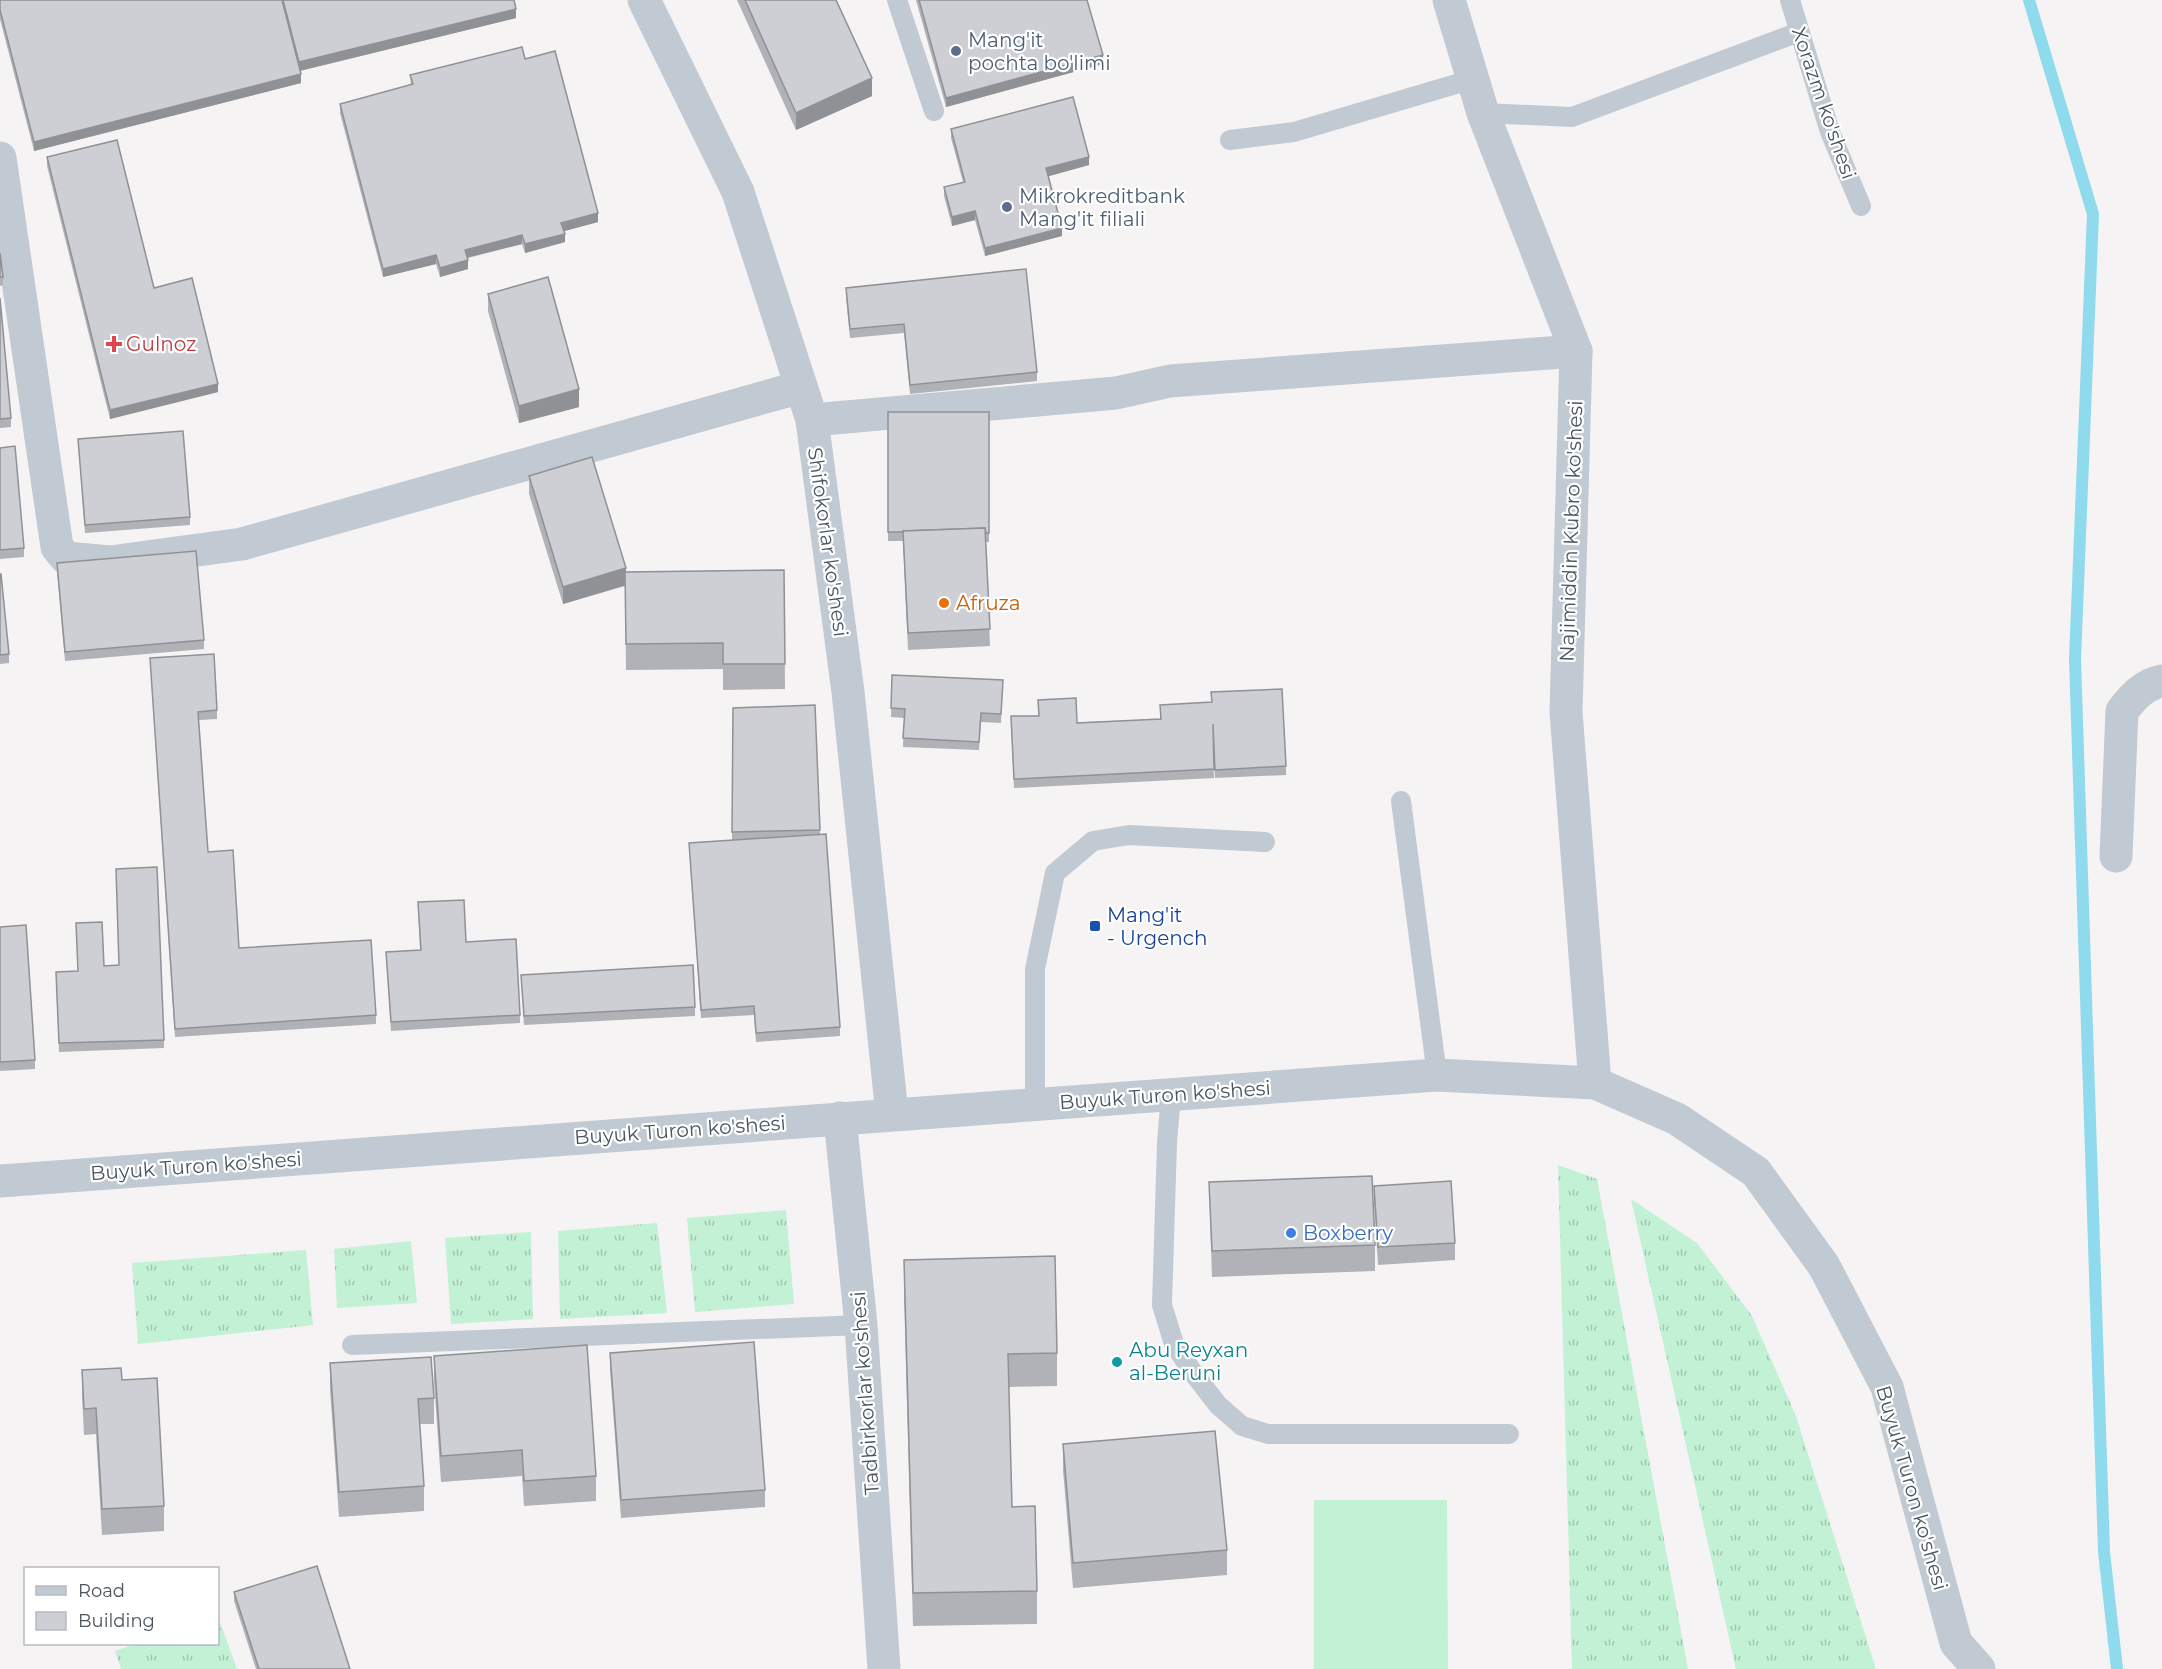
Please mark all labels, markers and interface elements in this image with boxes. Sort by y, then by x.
street label: Xorazm ko'shesi [1787,24,1861,182]
place label: Mang'it pochta bo'limi [968,28,1111,75]
marker: Mang'it pochta bo'limi [949,44,963,58]
place label: Mikrokreditbank Mang'it filiali [1019,184,1185,231]
marker: Mikrokreditbank Mang'it filiali [1000,200,1014,214]
place label: Gulnoz [126,332,196,356]
marker: Gulnoz [107,337,121,351]
street label: Najimiddin Kubro ko'shesi [1554,400,1588,662]
street label: Shifokorlar ko'shesi [803,446,853,638]
place label: Afruza [956,591,1021,615]
marker: Afruza [937,596,951,610]
place label: Mang'it - Urgench [1107,903,1207,950]
marker: Mang'it - Urgench [1088,919,1102,933]
street label: Buyuk Turon ko'shesi [1058,1076,1272,1114]
street label: Buyuk Turon ko'shesi [573,1111,787,1149]
street label: Buyuk Turon ko'shesi [89,1147,303,1185]
place label: Boxberry [1303,1221,1393,1245]
marker: Boxberry [1284,1226,1298,1240]
street label: Tadbirkorlar ko'shesi [846,1291,884,1495]
place label: Abu Reyxan al-Beruni [1129,1338,1248,1385]
marker: Abu Reyxan al-Beruni [1110,1355,1124,1369]
street label: Buyuk Turon ko'shesi [1871,1383,1953,1593]
legend [24,1567,219,1645]
text: Road [78,1580,125,1602]
text: Building [78,1610,155,1632]

